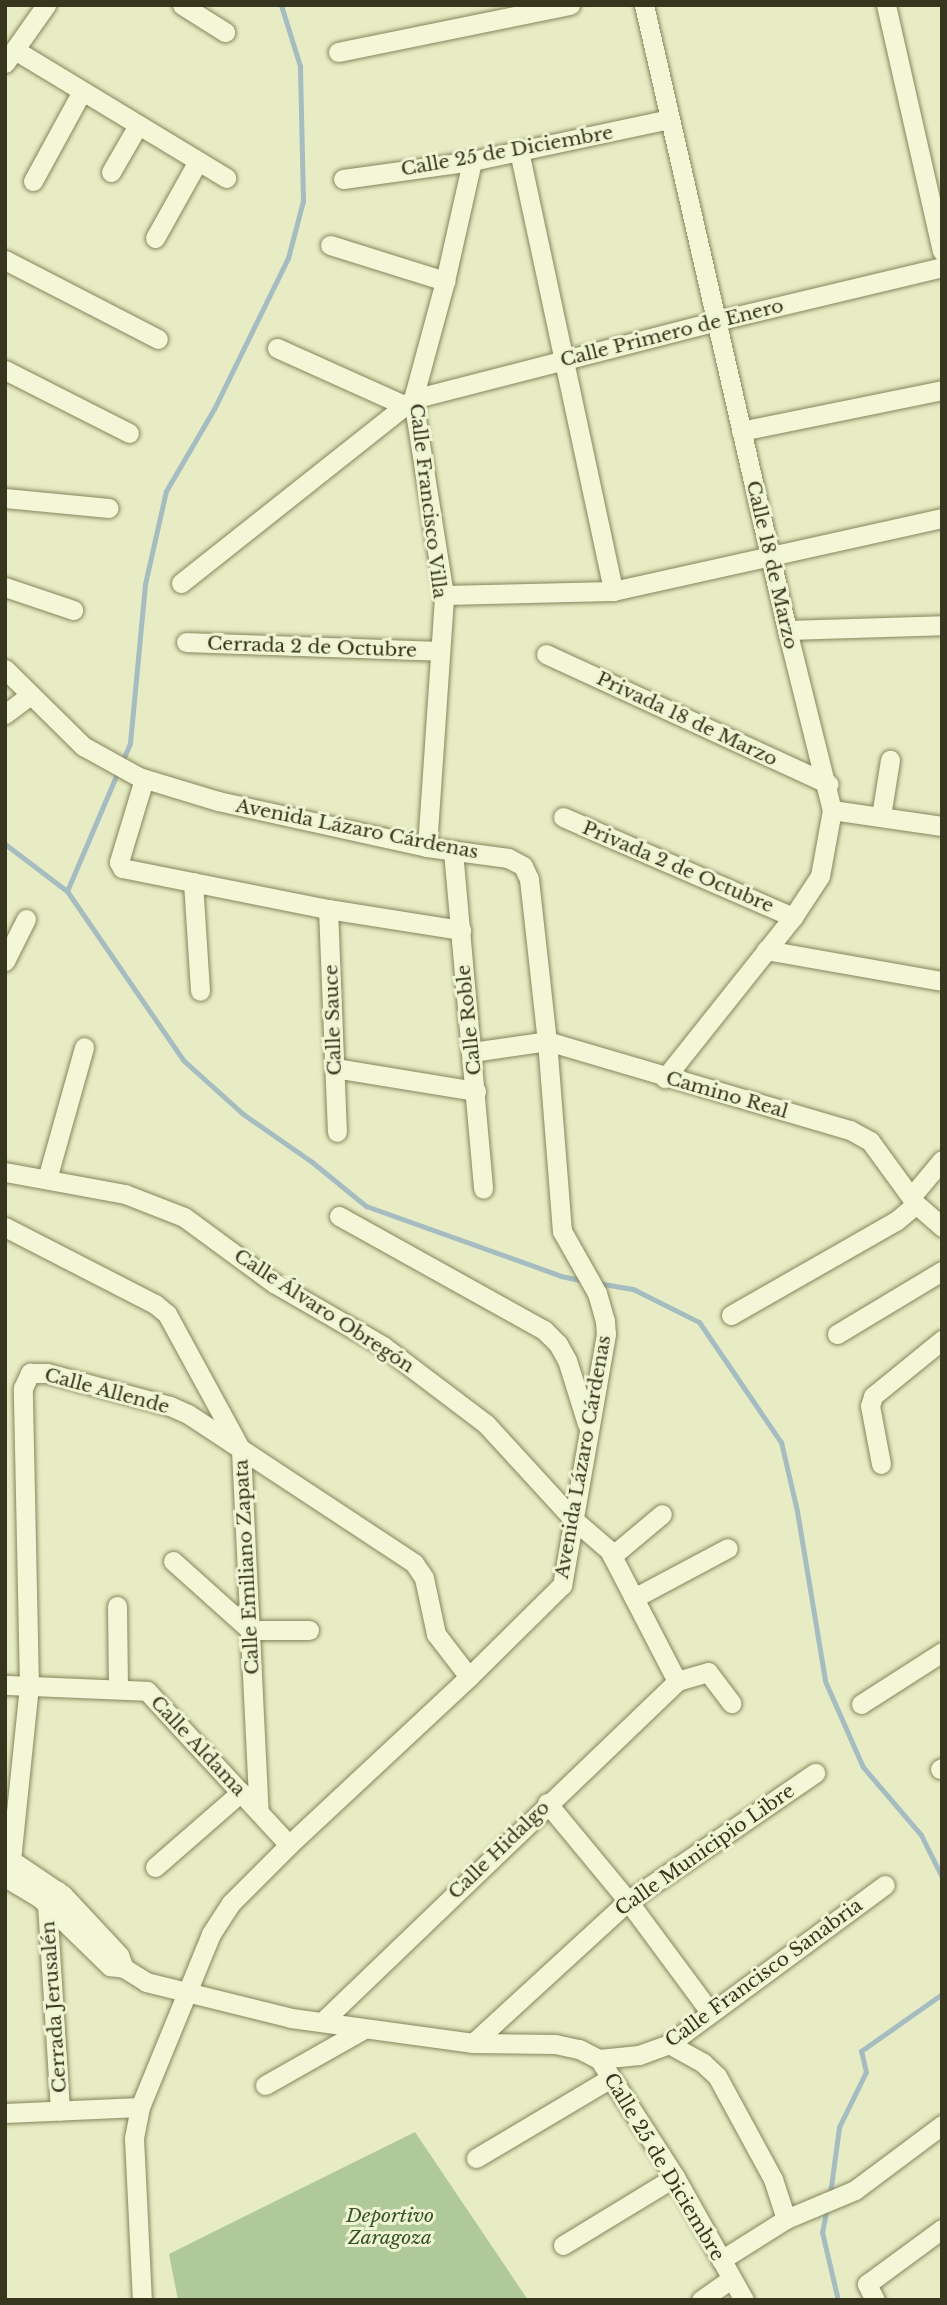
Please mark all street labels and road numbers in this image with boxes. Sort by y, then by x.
street label: Calle 25 de Diciembre [399,121,615,181]
street label: Calle Primero de Enero [558,294,786,372]
street label: Calle Francisco Villa [405,402,451,600]
street label: Calle 18 de Marzo [742,478,802,652]
street label: Cerrada 2 de Octubre [207,632,417,662]
street label: Privada 18 de Marzo [593,667,781,771]
street label: Avenida Lázaro Cárdenas [234,794,480,864]
street label: Privada 2 de Octubre [579,816,777,918]
street label: Calle Sauce [320,964,346,1076]
street label: Calle Roble [452,964,486,1076]
street label: Camino Real [663,1067,791,1123]
street label: Calle Álvaro Obregón [229,1244,419,1378]
street label: Avenida Lázaro Cárdenas [550,1333,616,1581]
street label: Calle Allende [42,1363,172,1419]
street label: Calle Emiliano Zapata [230,1459,264,1675]
street label: Calle Aldama [145,1691,251,1801]
street label: Calle Municipio Libre [611,1779,799,1921]
street label: Calle Hidalgo [444,1796,554,1904]
street label: Calle Francisco Sanabria [661,1894,867,2052]
street label: Cerrada Jerusalén [37,1920,71,2094]
street label: Calle 25 de Diciembre [599,2069,729,2265]

